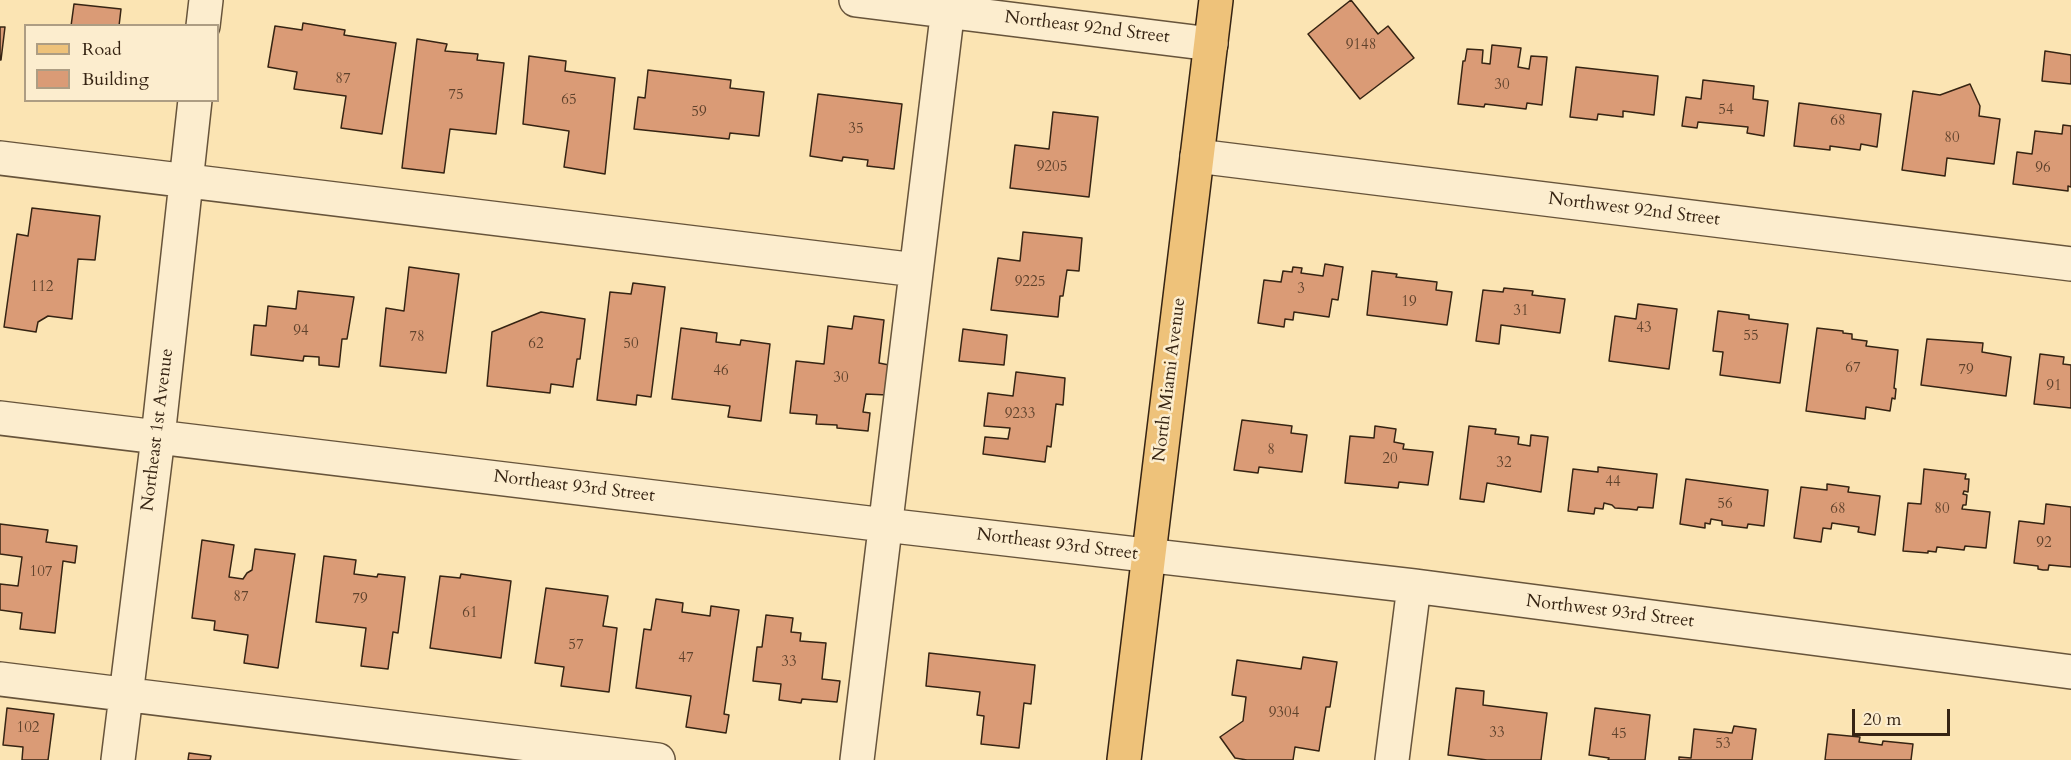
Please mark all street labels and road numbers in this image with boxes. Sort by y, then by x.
street label: Northeast 92nd Street [1003,7,1171,49]
street label: Northwest 92nd Street [1547,189,1721,231]
street label: North Miami Avenue [1149,297,1191,463]
street label: Northeast 1st Avenue [137,347,179,513]
street label: Northeast 93rd Street [492,466,656,508]
street label: Northeast 93rd Street [975,524,1139,566]
street label: Northwest 93rd Street [1525,591,1695,633]

